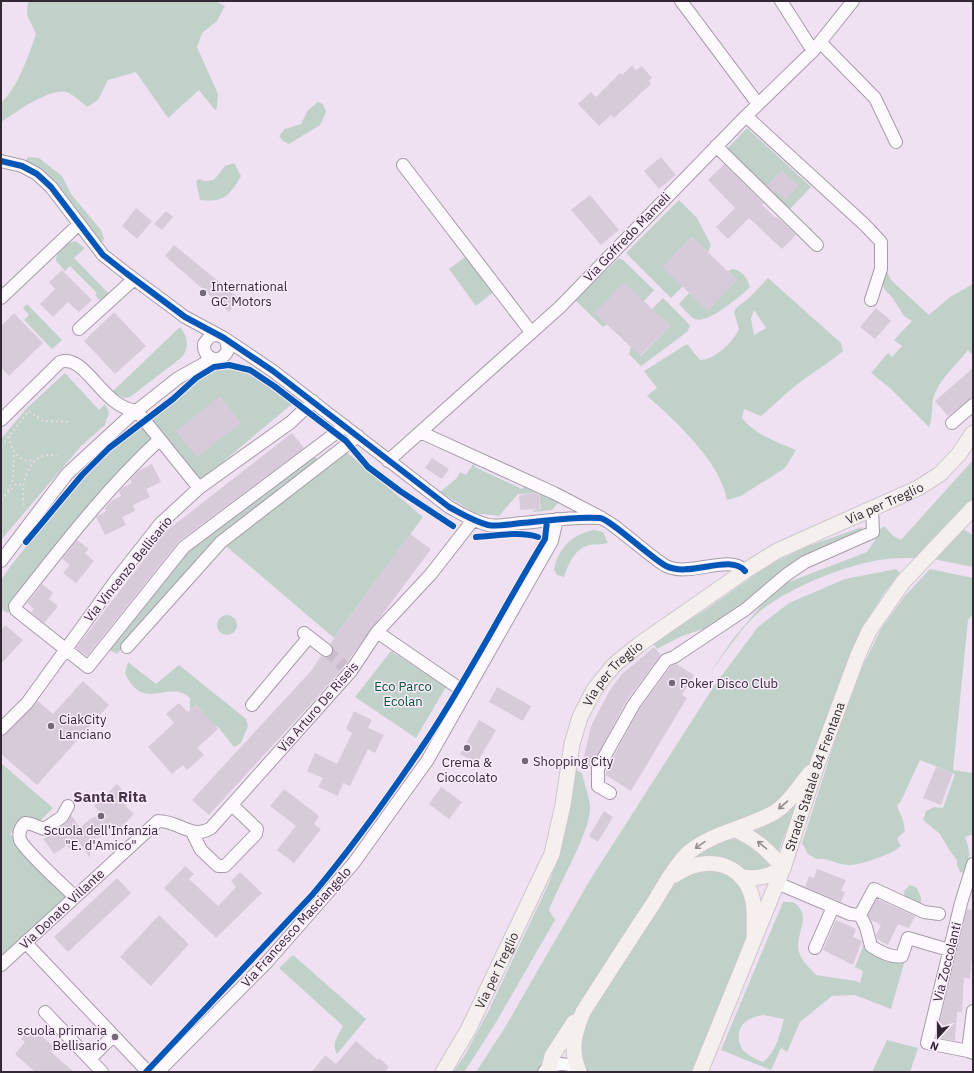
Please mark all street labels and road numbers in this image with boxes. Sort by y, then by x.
street label: Via Goffredo Mameli [580,189,674,285]
street label: Via per Treglio [843,478,927,528]
street label: Via Vincenzo Bellisario [80,513,176,625]
street label: Via per Treglio [579,637,646,709]
street label: Via Arturo De Riseis [274,658,362,756]
street label: Strada Statale 84 Frentana [781,700,848,853]
street label: Via Francesco Masciangelo [237,863,355,991]
street label: Via Donato Villante [16,865,108,953]
street label: Via Zoccolanti [929,920,965,1004]
street label: Via per Treglio [471,929,522,1012]

